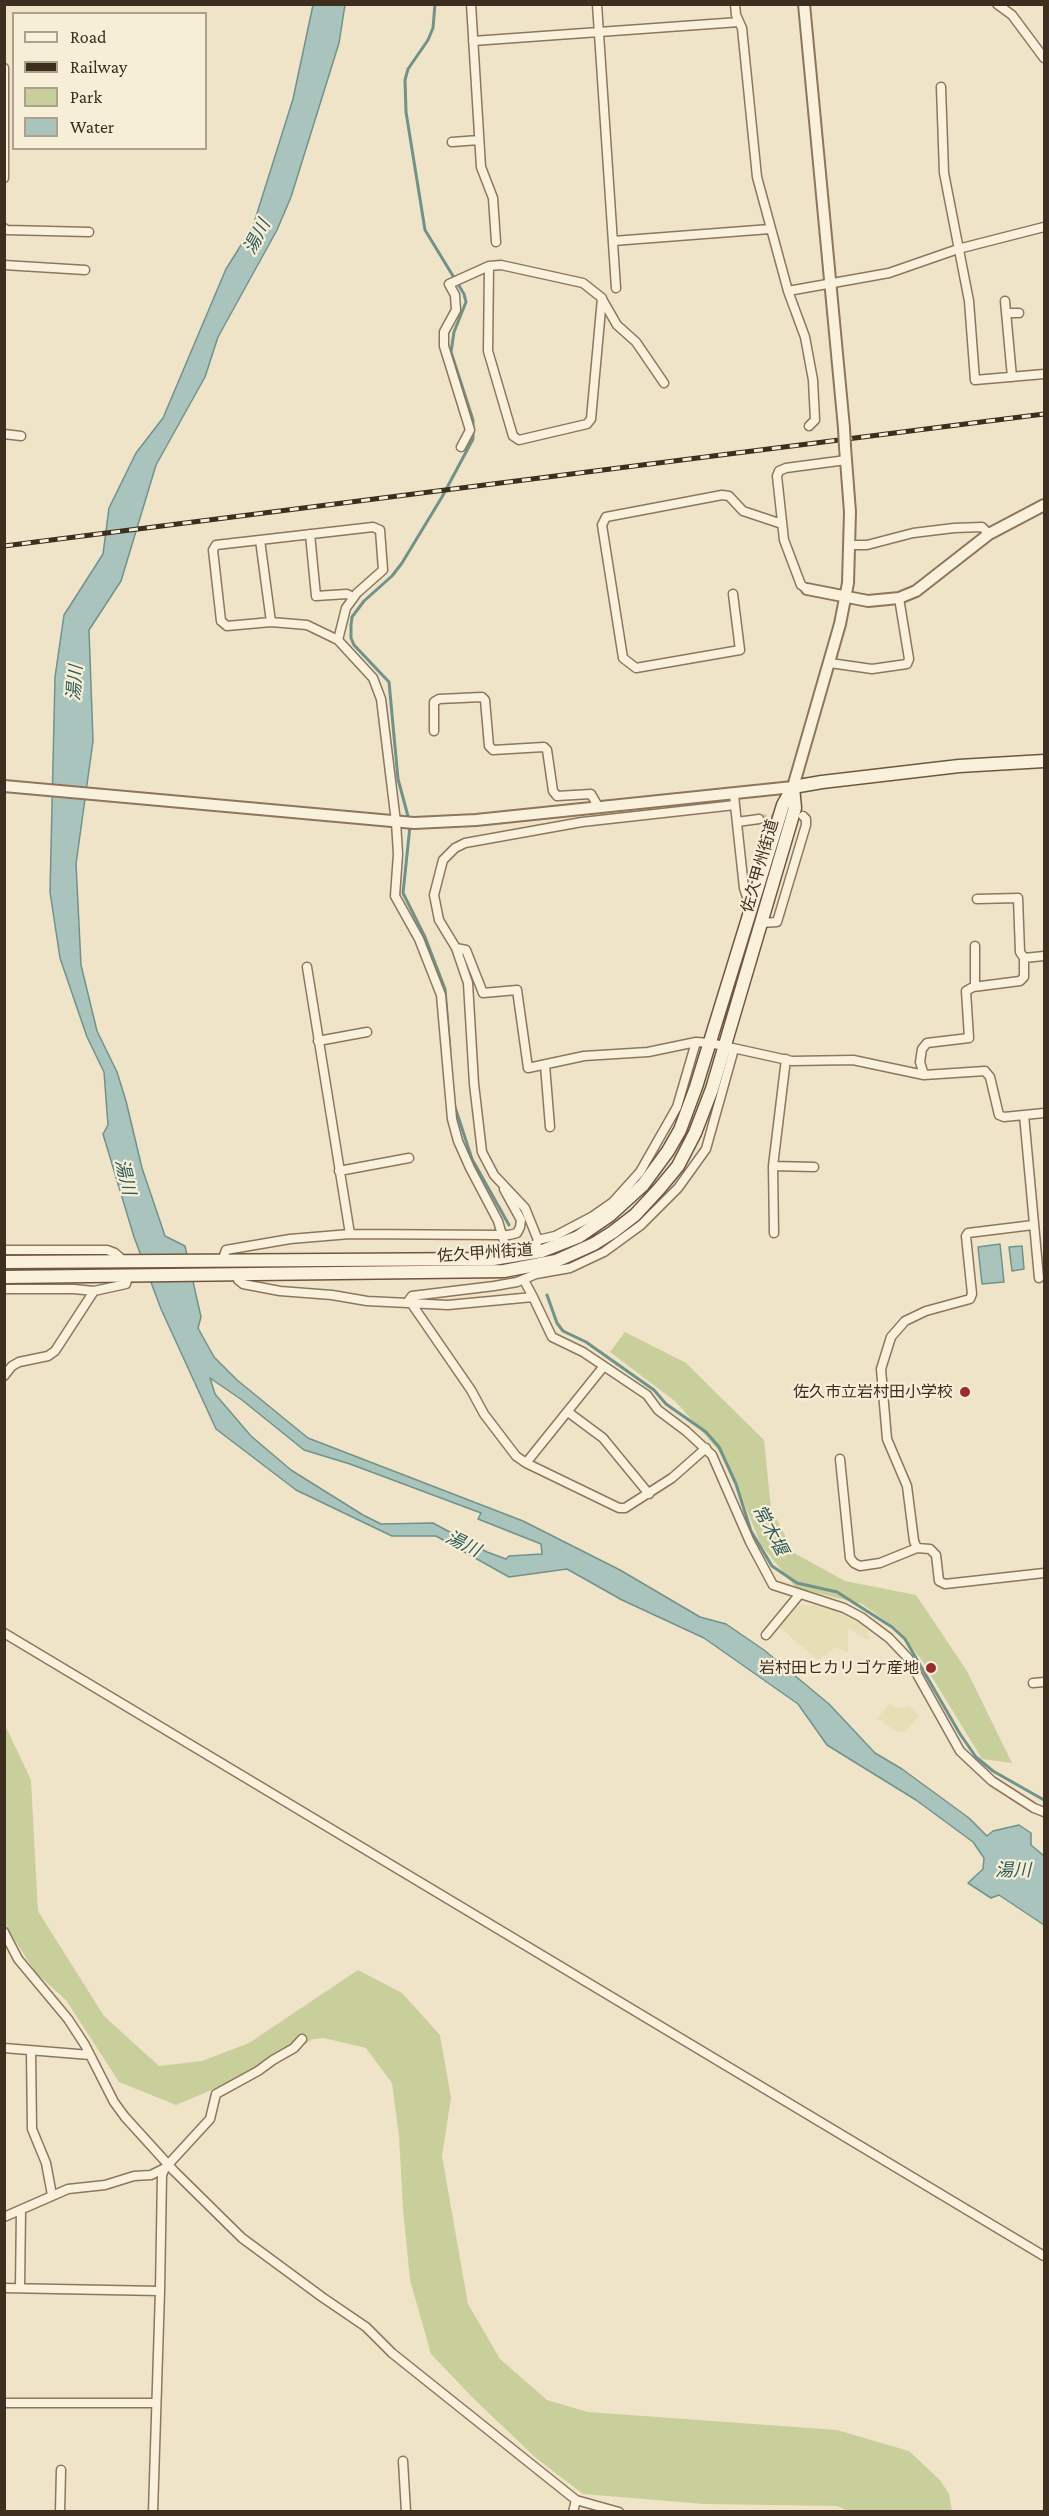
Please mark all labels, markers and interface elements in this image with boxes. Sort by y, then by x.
legend [12,12,207,150]
text: Road [70,27,107,47]
text: Railway [70,57,127,77]
text: Park [70,87,102,107]
text: Water [70,117,114,137]
water label: 湯川 [239,216,275,258]
water label: 湯川 [63,664,87,702]
street label: 佐久甲州街道 [738,817,782,915]
water label: 湯川 [110,1157,140,1197]
street label: 佐久甲州街道 [436,1240,534,1266]
place label: 佐久市立岩村田小学校 [793,1382,953,1402]
marker: 佐久市立岩村田小学校 [958,1385,972,1399]
water label: 常木堰 [748,1501,792,1559]
water label: 湯川 [442,1526,484,1562]
place label: 岩村田ヒカリゴケ産地 [759,1658,919,1678]
marker: 岩村田ヒカリゴケ産地 [924,1661,938,1675]
water label: 湯川 [995,1859,1031,1881]

